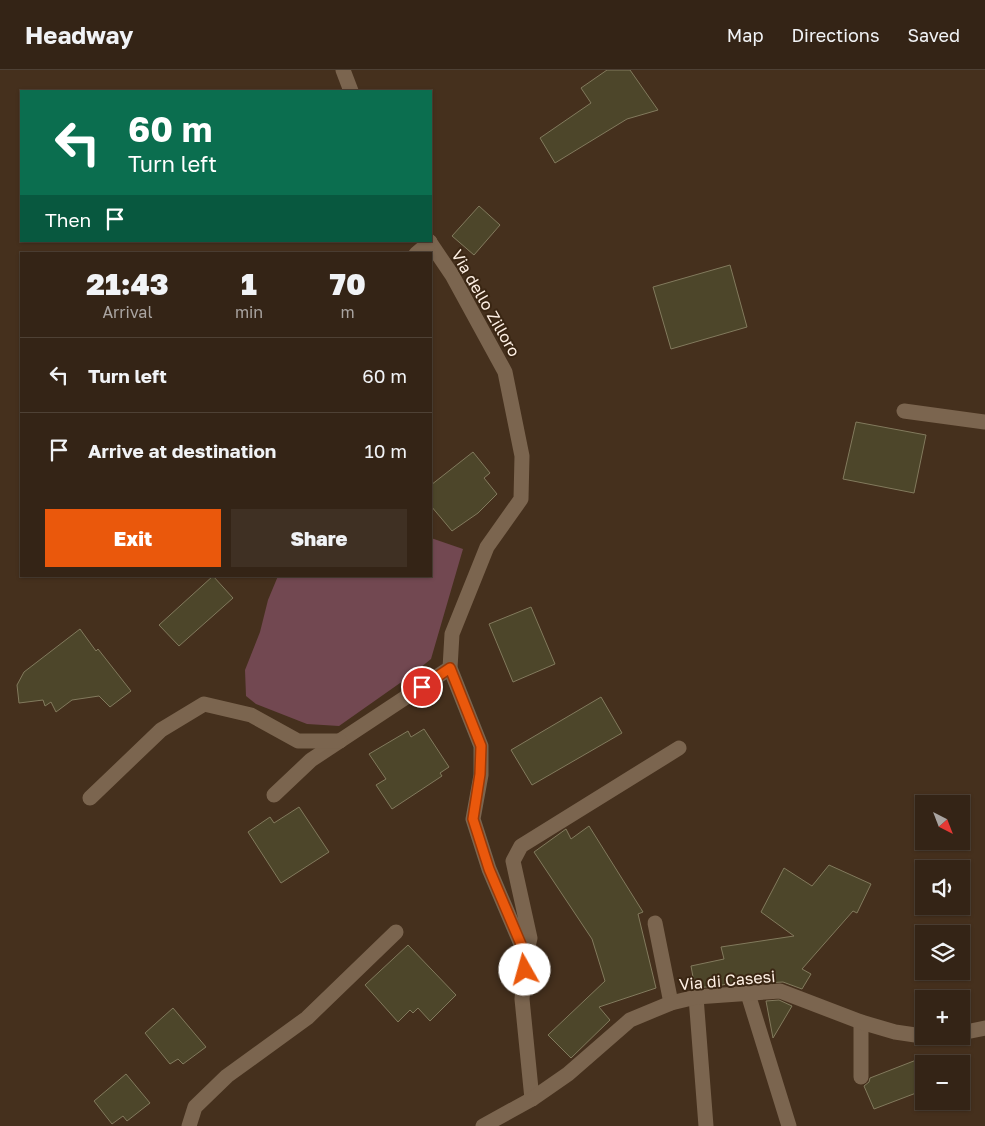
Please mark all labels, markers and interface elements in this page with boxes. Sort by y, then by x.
text: Headway [25,20,133,49]
text: Map [727,24,763,46]
text: Directions [791,24,879,46]
text: Saved [907,24,960,46]
text: 60 m [128,108,212,150]
icon: left [45,110,110,175]
text: Turn left [128,150,217,177]
icon: arrive [101,205,129,233]
text: Then [45,208,91,231]
street label: Via dello Zilloro [447,246,525,360]
text: 21:43 [86,266,169,302]
text: 1 [241,266,257,302]
text: 70 [329,266,366,302]
text: Arrival [102,302,153,322]
text: min [235,302,263,322]
text: m [341,302,355,322]
icon: left [45,361,73,389]
text: Turn left [88,364,167,387]
text: 60 m [362,364,407,387]
icon: arrive [45,436,73,464]
text: Arrive at destination [88,439,276,462]
text: 10 m [364,439,407,462]
button: Exit [45,509,221,567]
button: Share [231,509,407,567]
pin [401,666,443,708]
icon: arrive [408,673,436,701]
north arrow [915,795,970,850]
map controls [915,795,970,1110]
button: sound [915,860,970,915]
button: layers [915,925,970,980]
position arrow [498,943,550,995]
street label: Via di Casesi [678,966,776,994]
button: + [915,990,970,1045]
button: − [915,1055,970,1110]

